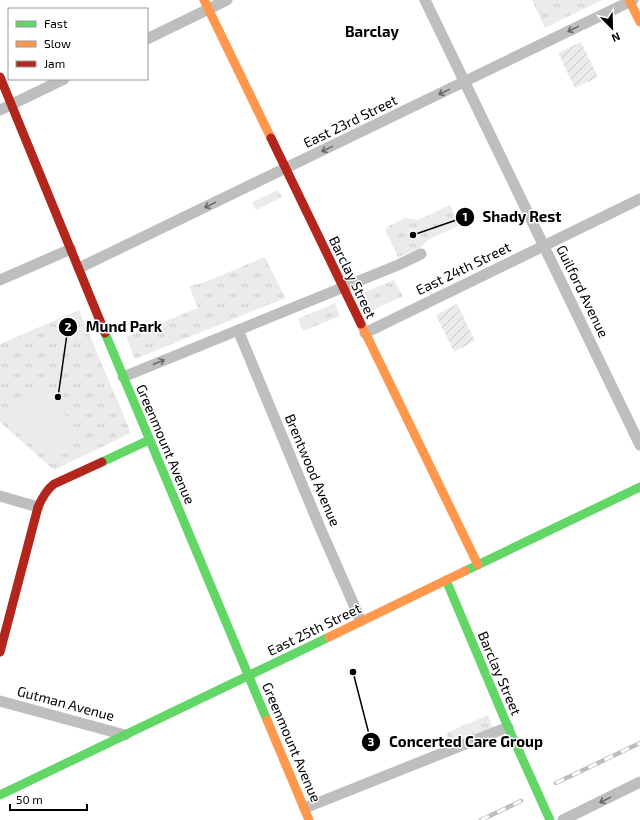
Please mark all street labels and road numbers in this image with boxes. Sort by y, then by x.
street label: East 23rd Street [300,91,400,151]
street label: Barclay Street [326,233,380,321]
street label: East 24th Street [413,238,513,298]
street label: Guilford Avenue [553,242,613,340]
street label: Greenmount Avenue [133,381,199,507]
street label: Brentwood Avenue [282,411,344,529]
street label: East 25th Street [264,599,364,659]
street label: Barclay Street [475,628,525,718]
street label: Greenmount Avenue [259,679,325,805]
street label: Gutman Avenue [16,682,116,724]

